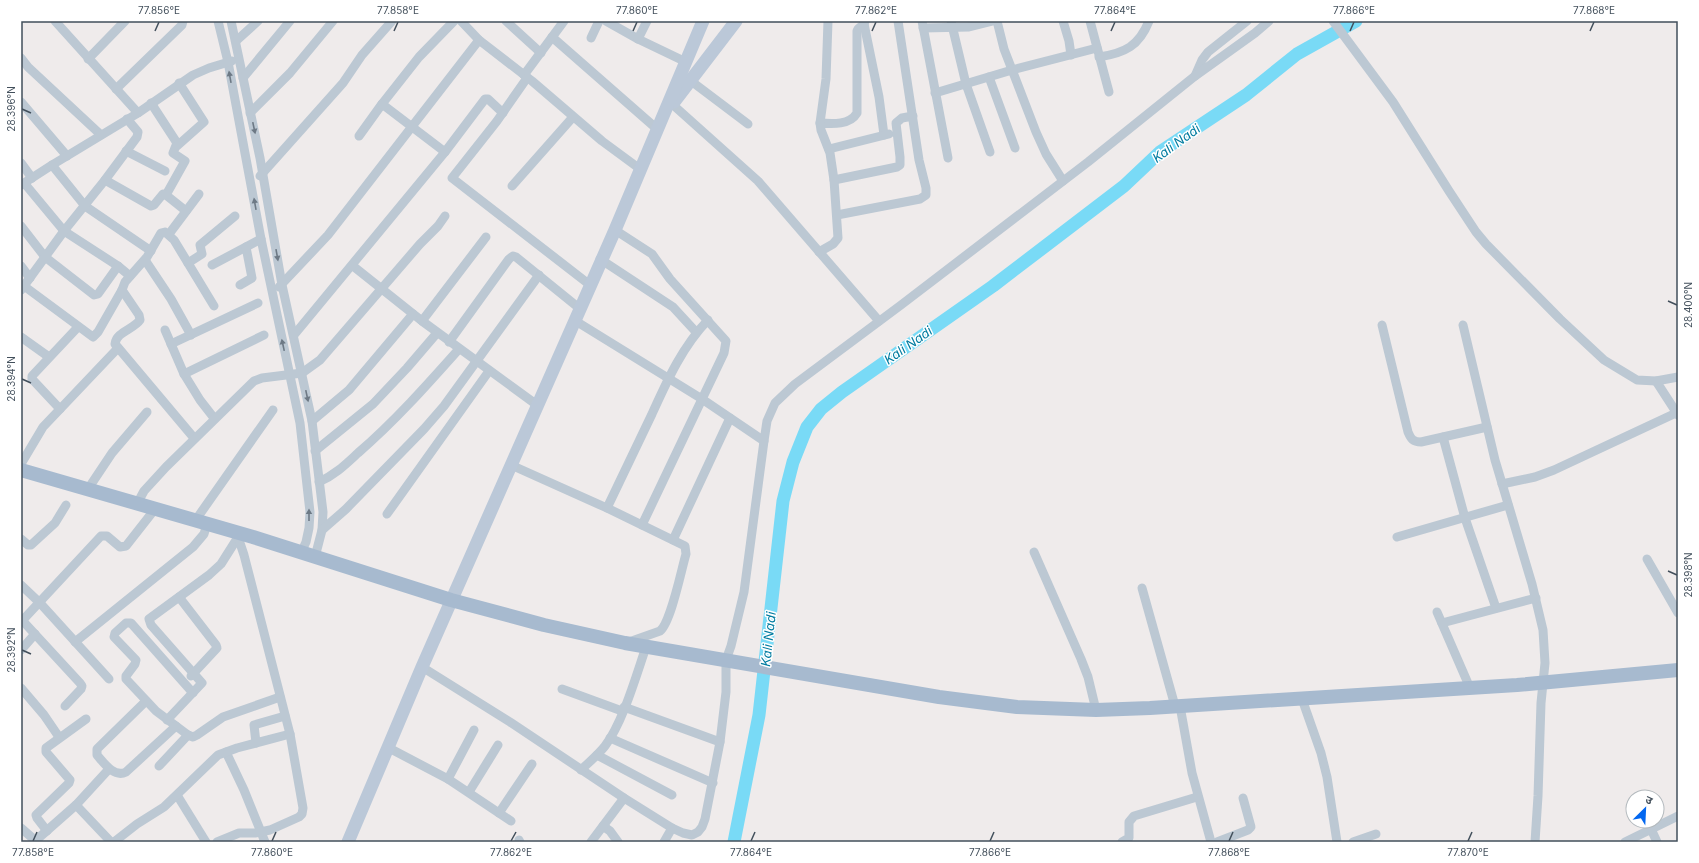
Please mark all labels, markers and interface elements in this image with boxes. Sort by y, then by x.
text: 77.856°E [138,4,180,16]
text: 77.858°E [377,4,419,16]
text: 77.860°E [616,4,658,16]
text: 77.862°E [855,4,897,16]
text: 77.864°E [1094,4,1136,16]
text: 77.866°E [1333,4,1375,16]
text: 77.868°E [1573,4,1615,16]
one-way arrow [227,70,233,83]
text: 28.396°N [5,86,17,132]
water label: Kali Nadi [1149,120,1204,166]
one-way arrow [251,121,257,134]
one-way arrow [252,198,258,210]
one-way arrow [274,249,280,262]
text: 28.400°N [1682,282,1694,328]
water label: Kali Nadi [881,322,936,367]
one-way arrow [280,339,286,351]
text: 28.394°N [5,356,17,402]
one-way arrow [304,390,310,403]
one-way arrow [306,508,312,521]
text: 28.398°N [1682,552,1694,598]
water label: Kali Nadi [757,610,779,667]
text: 28.392°N [5,627,17,673]
north arrow [1625,789,1665,829]
text: उ [1643,792,1655,808]
text: 77.858°E [12,846,54,858]
text: 77.860°E [251,846,293,858]
text: 77.862°E [490,846,532,858]
text: 77.864°E [730,846,772,858]
text: 77.866°E [969,846,1011,858]
text: 77.868°E [1208,846,1250,858]
text: 77.870°E [1447,846,1489,858]

